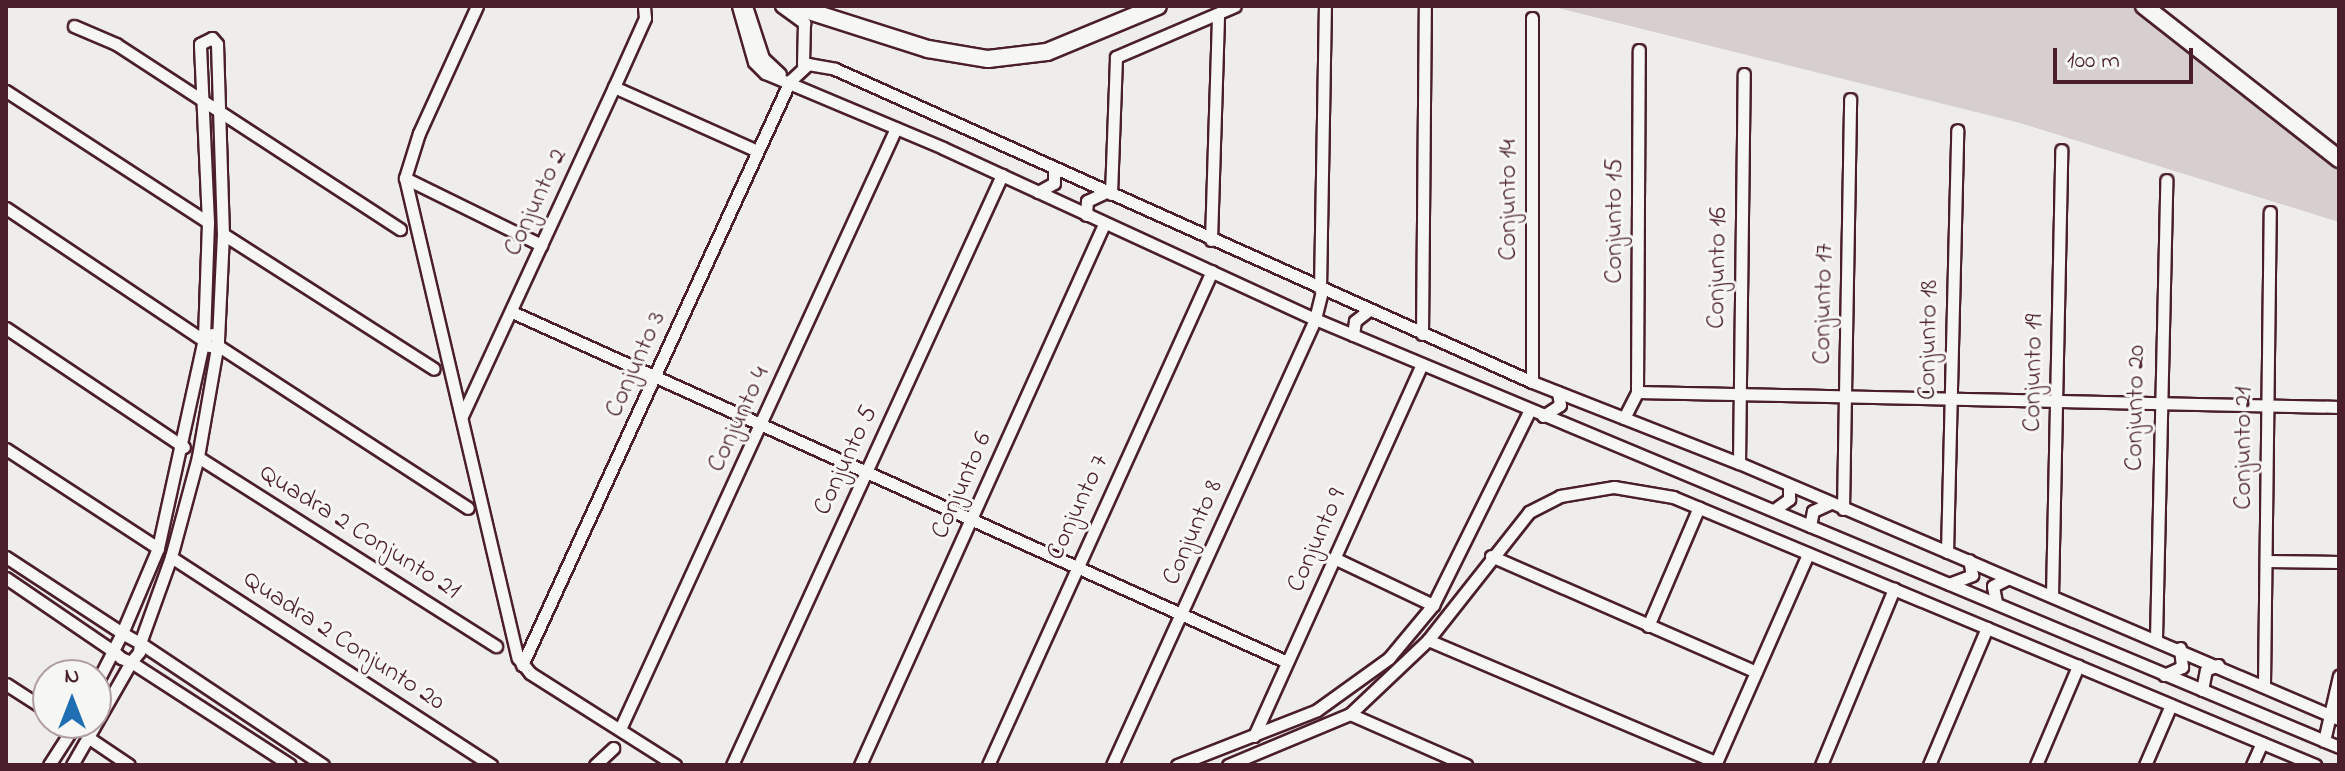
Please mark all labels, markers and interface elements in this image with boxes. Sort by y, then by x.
scale bar [2057,32,2197,82]
text: 100 m [2067,44,2120,79]
street label: Conjunto 14 [1494,139,1526,261]
street label: Conjunto 2 [499,144,575,262]
street label: Conjunto 15 [1600,158,1632,284]
street label: Conjunto 16 [1702,207,1736,329]
street label: Conjunto 17 [1808,243,1842,365]
street label: Conjunto 18 [1913,280,1947,400]
street label: Conjunto 3 [600,307,674,423]
street label: Conjunto 19 [2018,314,2052,432]
street label: Conjunto 20 [2120,345,2154,471]
street label: Conjunto 4 [702,362,778,478]
street label: Conjunto 21 [2229,386,2261,510]
street label: Conjunto 5 [808,401,886,521]
street label: Conjunto 6 [926,428,1000,544]
street label: Conjunto 7 [1041,450,1117,566]
street label: Quadra 2 Conjunto 21 [253,458,465,608]
street label: Conjunto 8 [1157,476,1231,590]
street label: Conjunto 9 [1281,484,1355,598]
street label: Quadra 2 Conjunto 20 [236,565,450,719]
north arrow [32,659,112,739]
text: N [65,661,79,693]

